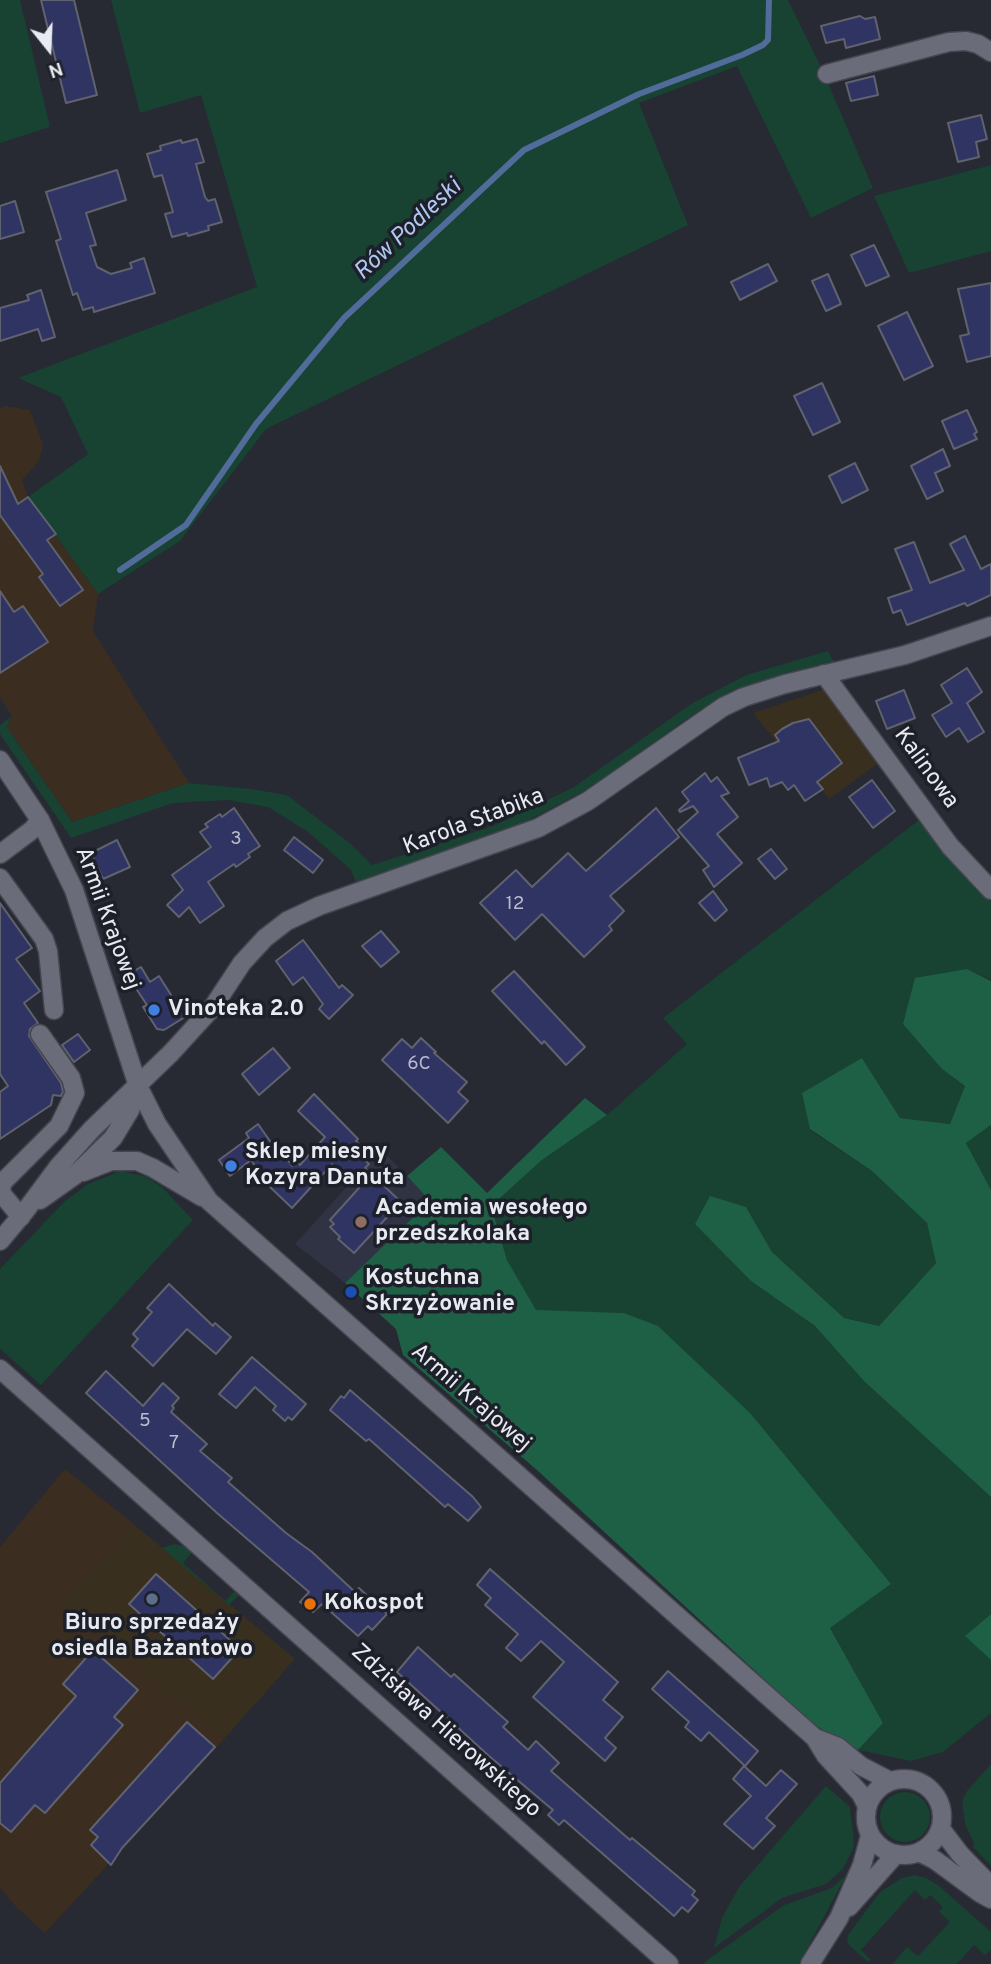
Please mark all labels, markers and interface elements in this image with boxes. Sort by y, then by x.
north arrow [14,14,84,84]
text: N [45,55,66,82]
water label: Rów Podleski [349,174,469,288]
street label: Kalinowa [887,723,963,815]
street label: Karola Stabika [400,783,548,863]
house number: 3 [230,829,242,851]
street label: Armii Krajowej [67,844,145,994]
house number: 12 [506,894,524,916]
place label: Vinoteka 2.0 [168,996,304,1024]
marker: Vinoteka 2.0 [146,1002,162,1018]
house number: 6C [407,1054,431,1076]
place label: Sklep miesny Kozyra Danuta [245,1139,404,1193]
marker: Sklep miesny Kozyra Danuta [223,1158,239,1174]
place label: Academia wesołego przedszkolaka [375,1195,588,1249]
marker: Academia wesołego przedszkolaka [353,1214,369,1230]
place label: Kostuchna Skrzyżowanie [365,1265,515,1319]
marker: Kostuchna Skrzyżowanie [343,1284,359,1300]
street label: Armii Krajowej [404,1339,536,1459]
house number: 5 [139,1411,151,1433]
house number: 7 [169,1433,179,1455]
place label: Kokospot [324,1590,424,1618]
marker: Biuro sprzedaży osiedla Bażantowo [144,1591,160,1607]
marker: Kokospot [302,1596,318,1612]
place label: Biuro sprzedaży osiedla Bażantowo [51,1610,253,1664]
street label: Zdzisława Hierowskiego [344,1639,546,1825]

